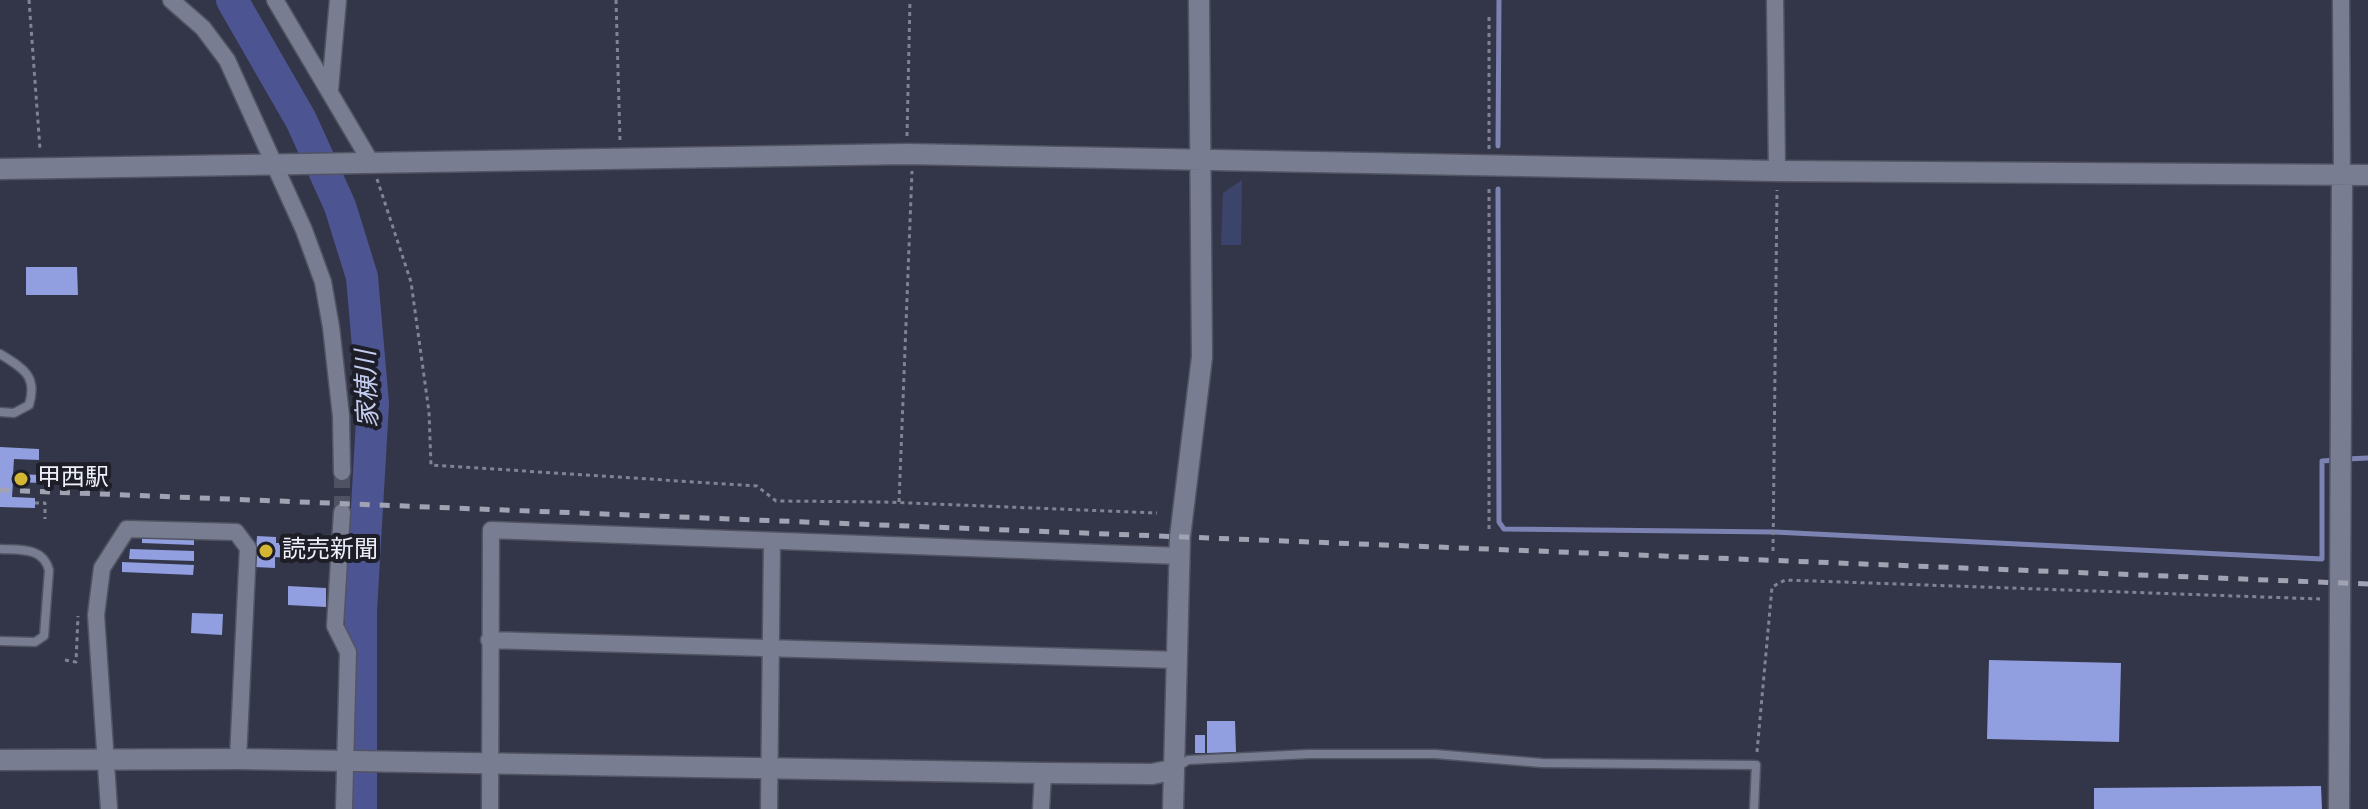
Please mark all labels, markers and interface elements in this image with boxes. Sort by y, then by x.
water label: 家棟川 [352,349,386,429]
place label: 甲西駅 [37,465,109,493]
marker: 甲西駅 [12,470,30,488]
place label: 読売新聞 [282,537,378,565]
marker: 読売新聞 [257,542,275,560]

